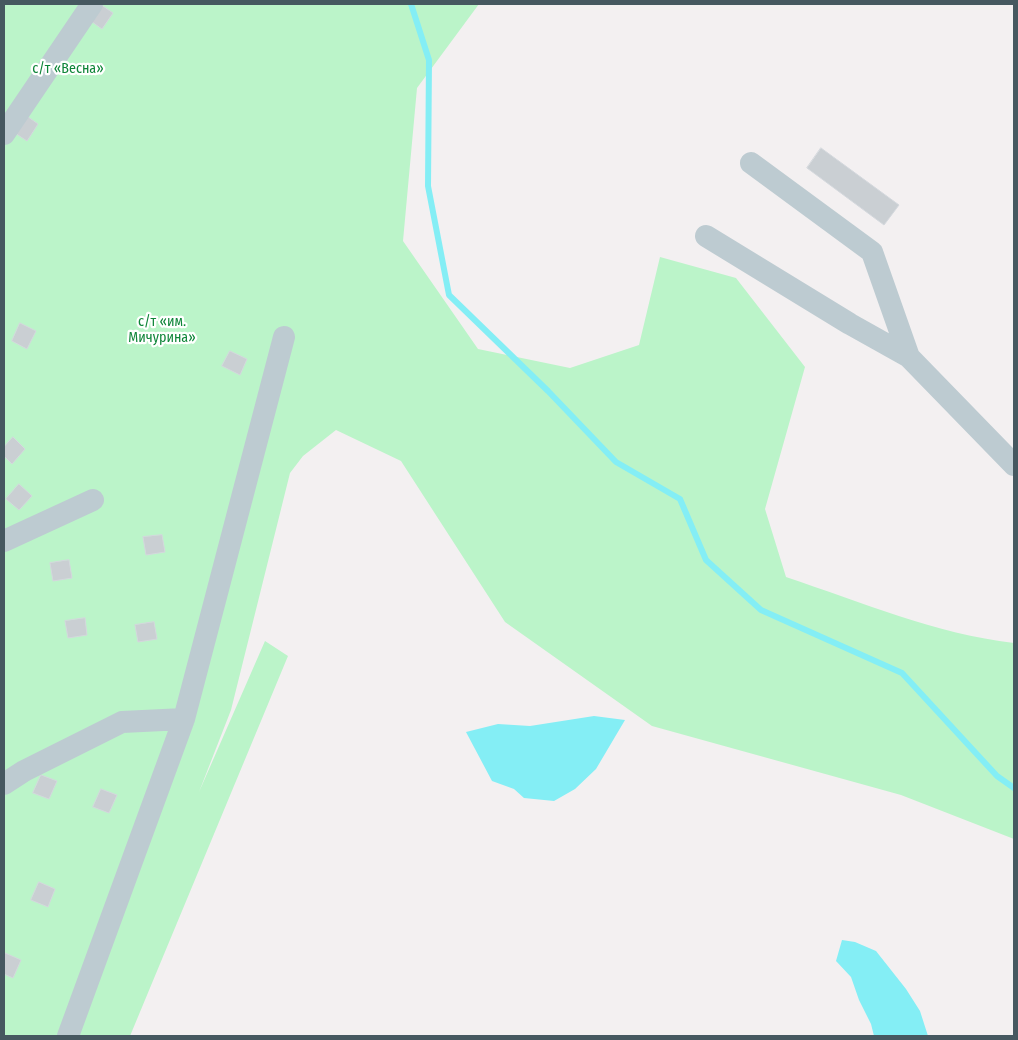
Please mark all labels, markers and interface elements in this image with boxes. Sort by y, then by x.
park label: с/т «Весна» [32,61,104,77]
park label: с/т «им. Мичурина» [128,314,196,347]

